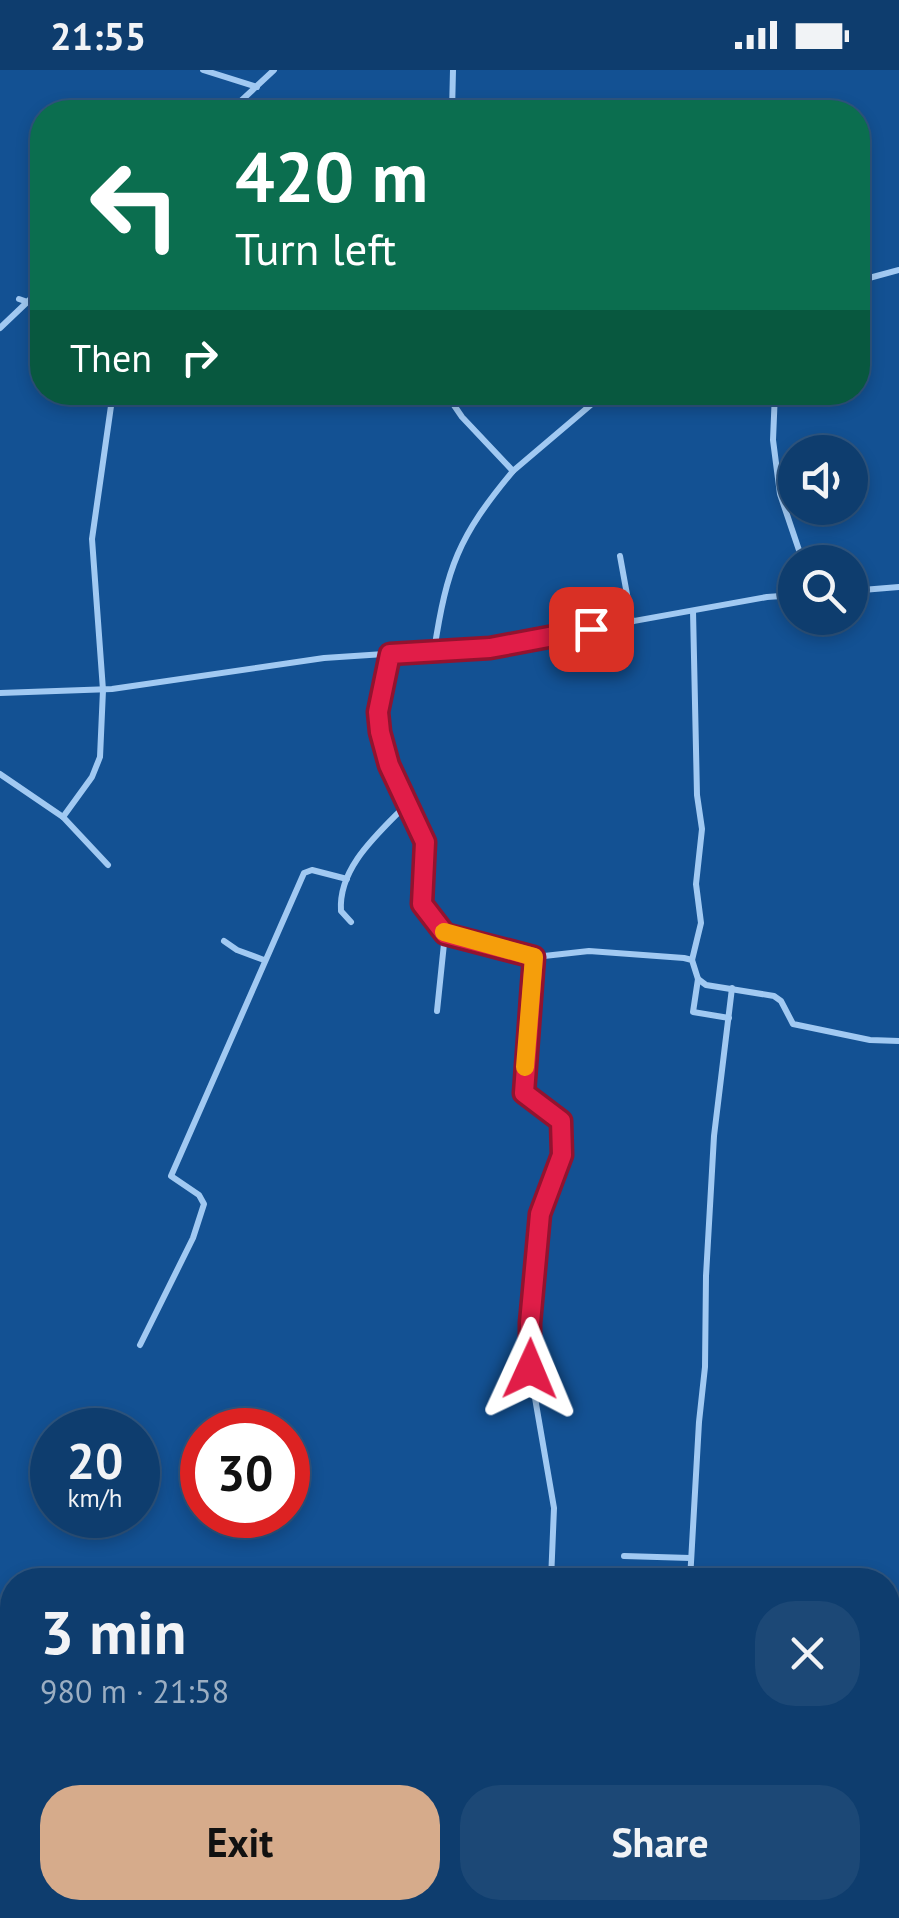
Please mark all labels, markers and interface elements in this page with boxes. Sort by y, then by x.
text: 21:55 [50,11,146,60]
text: 420 m [235,131,428,221]
icon: left [70,140,200,270]
text: Turn left [235,219,396,277]
icon: right [172,330,227,385]
text: Then [70,333,152,382]
map controls [778,435,868,635]
button: sound [778,435,868,525]
button: search [778,545,868,635]
pin [549,587,634,672]
icon: arrive [564,602,619,657]
position arrow [478,1317,582,1421]
speed limit sign: 30 [180,1408,310,1538]
text: 20 [67,1428,123,1493]
text: km/h [68,1482,122,1514]
text: 3 min [40,1593,186,1671]
button: close [755,1601,860,1706]
text: 980 m · 21:58 [40,1670,229,1712]
button: Exit [40,1785,440,1900]
button: Share [460,1785,860,1900]

